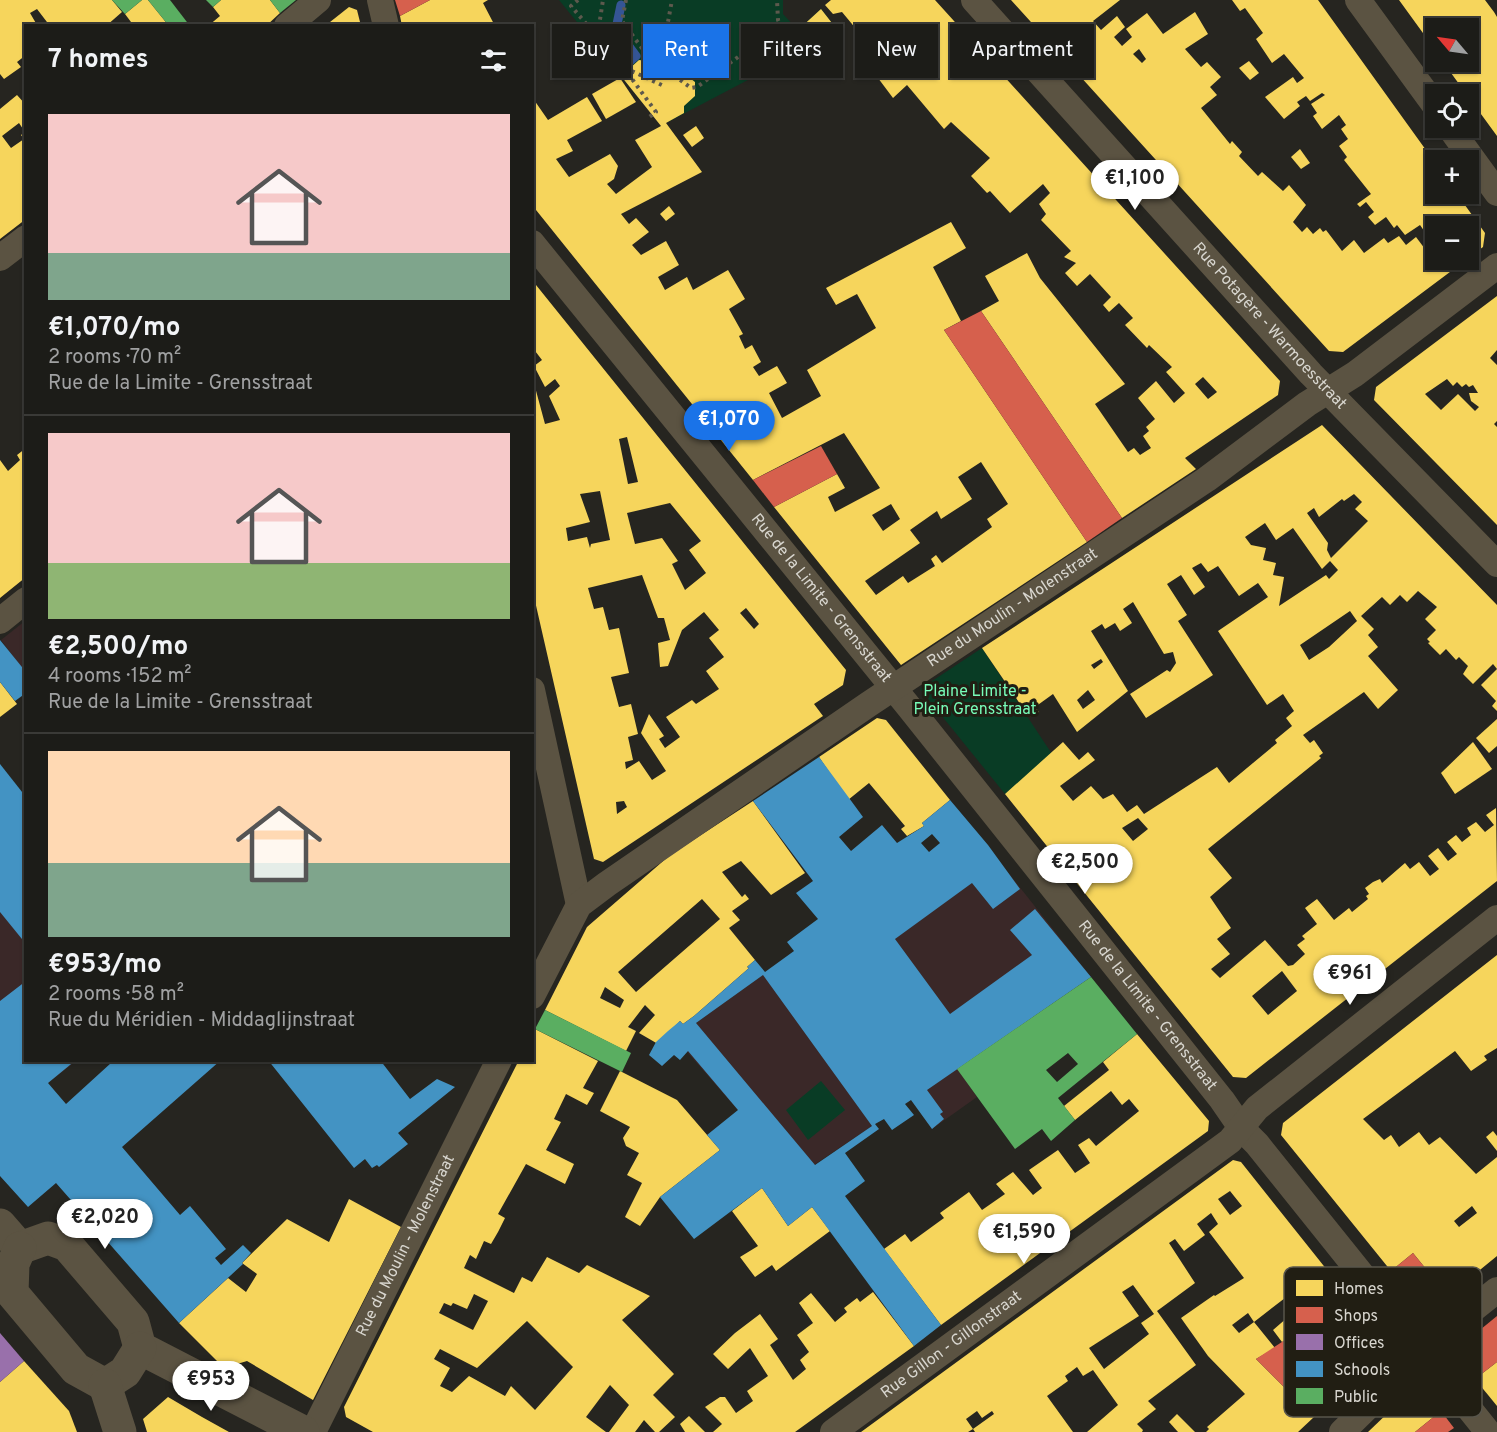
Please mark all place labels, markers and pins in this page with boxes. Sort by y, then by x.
pin: €1,100 [1086,160,1184,211]
pin: €1,070 [680,401,778,452]
pin: €2,500 [1036,844,1134,895]
pin: €961 [1314,955,1386,1006]
pin: €2,020 [56,1199,154,1250]
pin: €1,590 [975,1214,1073,1265]
pin: €953 [175,1361,247,1412]

